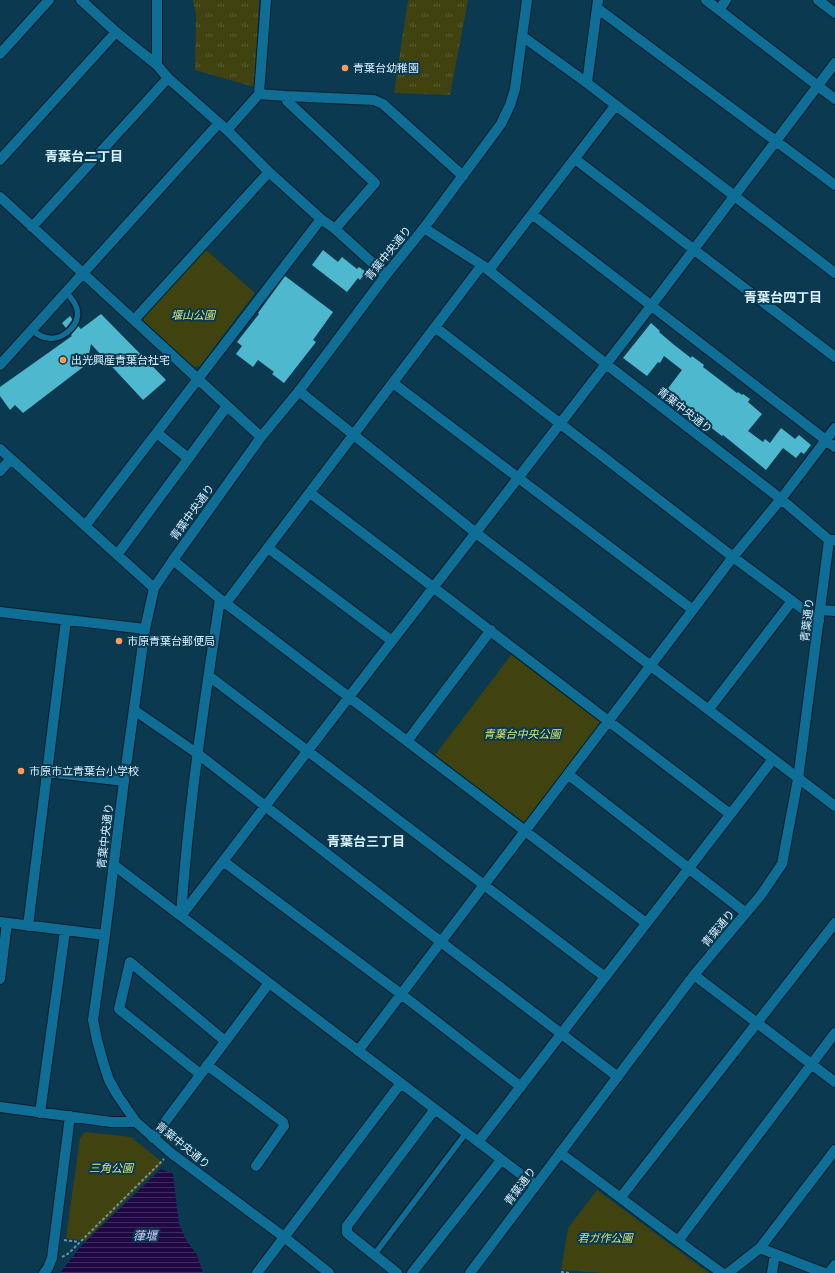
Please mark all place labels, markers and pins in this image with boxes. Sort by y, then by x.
place label: 青葉台幼稚園 [353,61,419,75]
marker: 青葉台幼稚園 [340,63,350,73]
place label: 出光興産青葉台社宅 [71,353,170,367]
marker: 出光興産青葉台社宅 [58,355,68,365]
place label: 市原青葉台郵便局 [127,634,215,648]
marker: 市原青葉台郵便局 [114,636,124,646]
place label: 市原市立青葉台小学校 [29,764,139,778]
marker: 市原市立青葉台小学校 [16,766,26,776]

